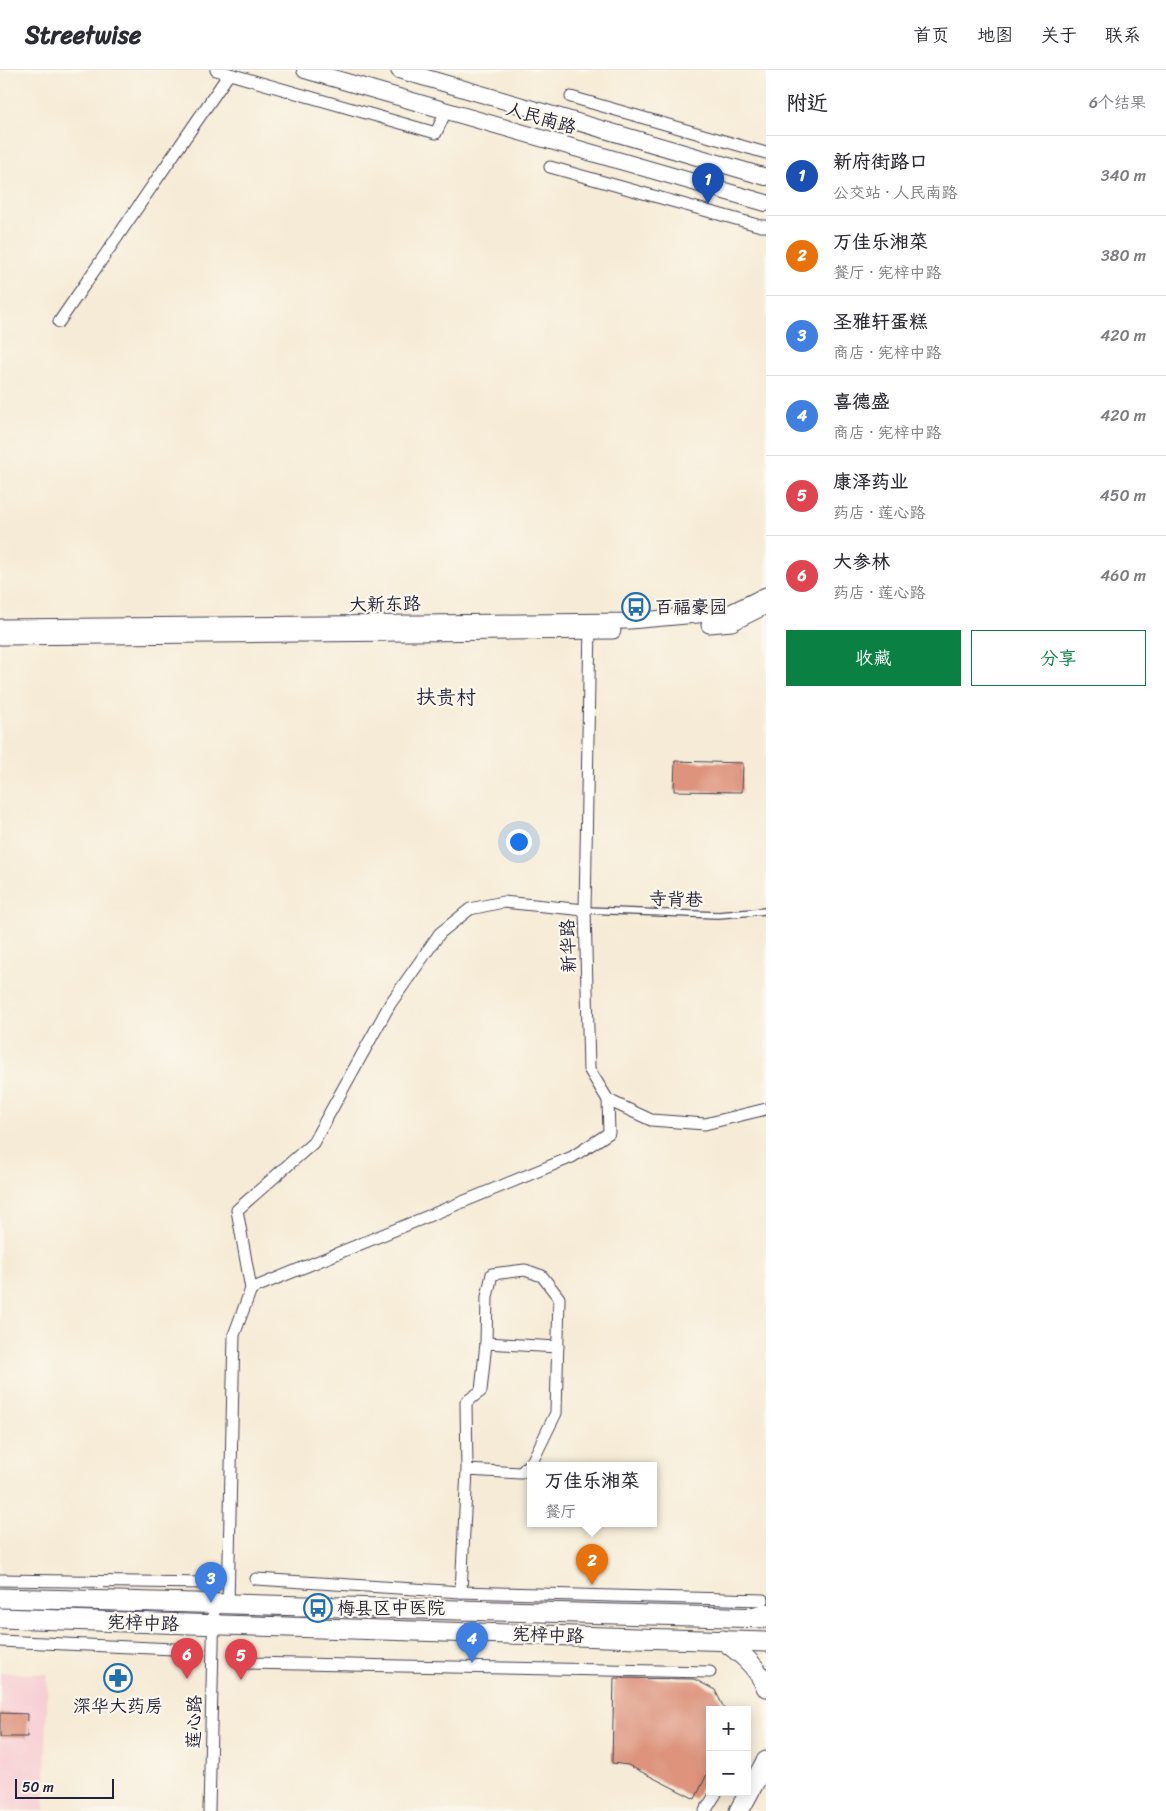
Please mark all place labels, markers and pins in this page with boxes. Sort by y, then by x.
pin: 1 [692,163,724,204]
place label: 百福豪园 [655,591,727,623]
bus stop icon: 百福豪园 [621,592,651,622]
pin: 2 [576,1544,608,1585]
pin: 3 [195,1562,227,1603]
place label: 梅县区中医院 [337,1592,445,1624]
bus stop icon: 梅县区中医院 [303,1593,333,1623]
pin: 4 [456,1622,488,1663]
pin: 6 [171,1638,203,1679]
pin: 5 [225,1639,257,1680]
pharmacy icon: 深华大药房 [103,1663,133,1693]
place label: 深华大药房 [73,1690,163,1722]

